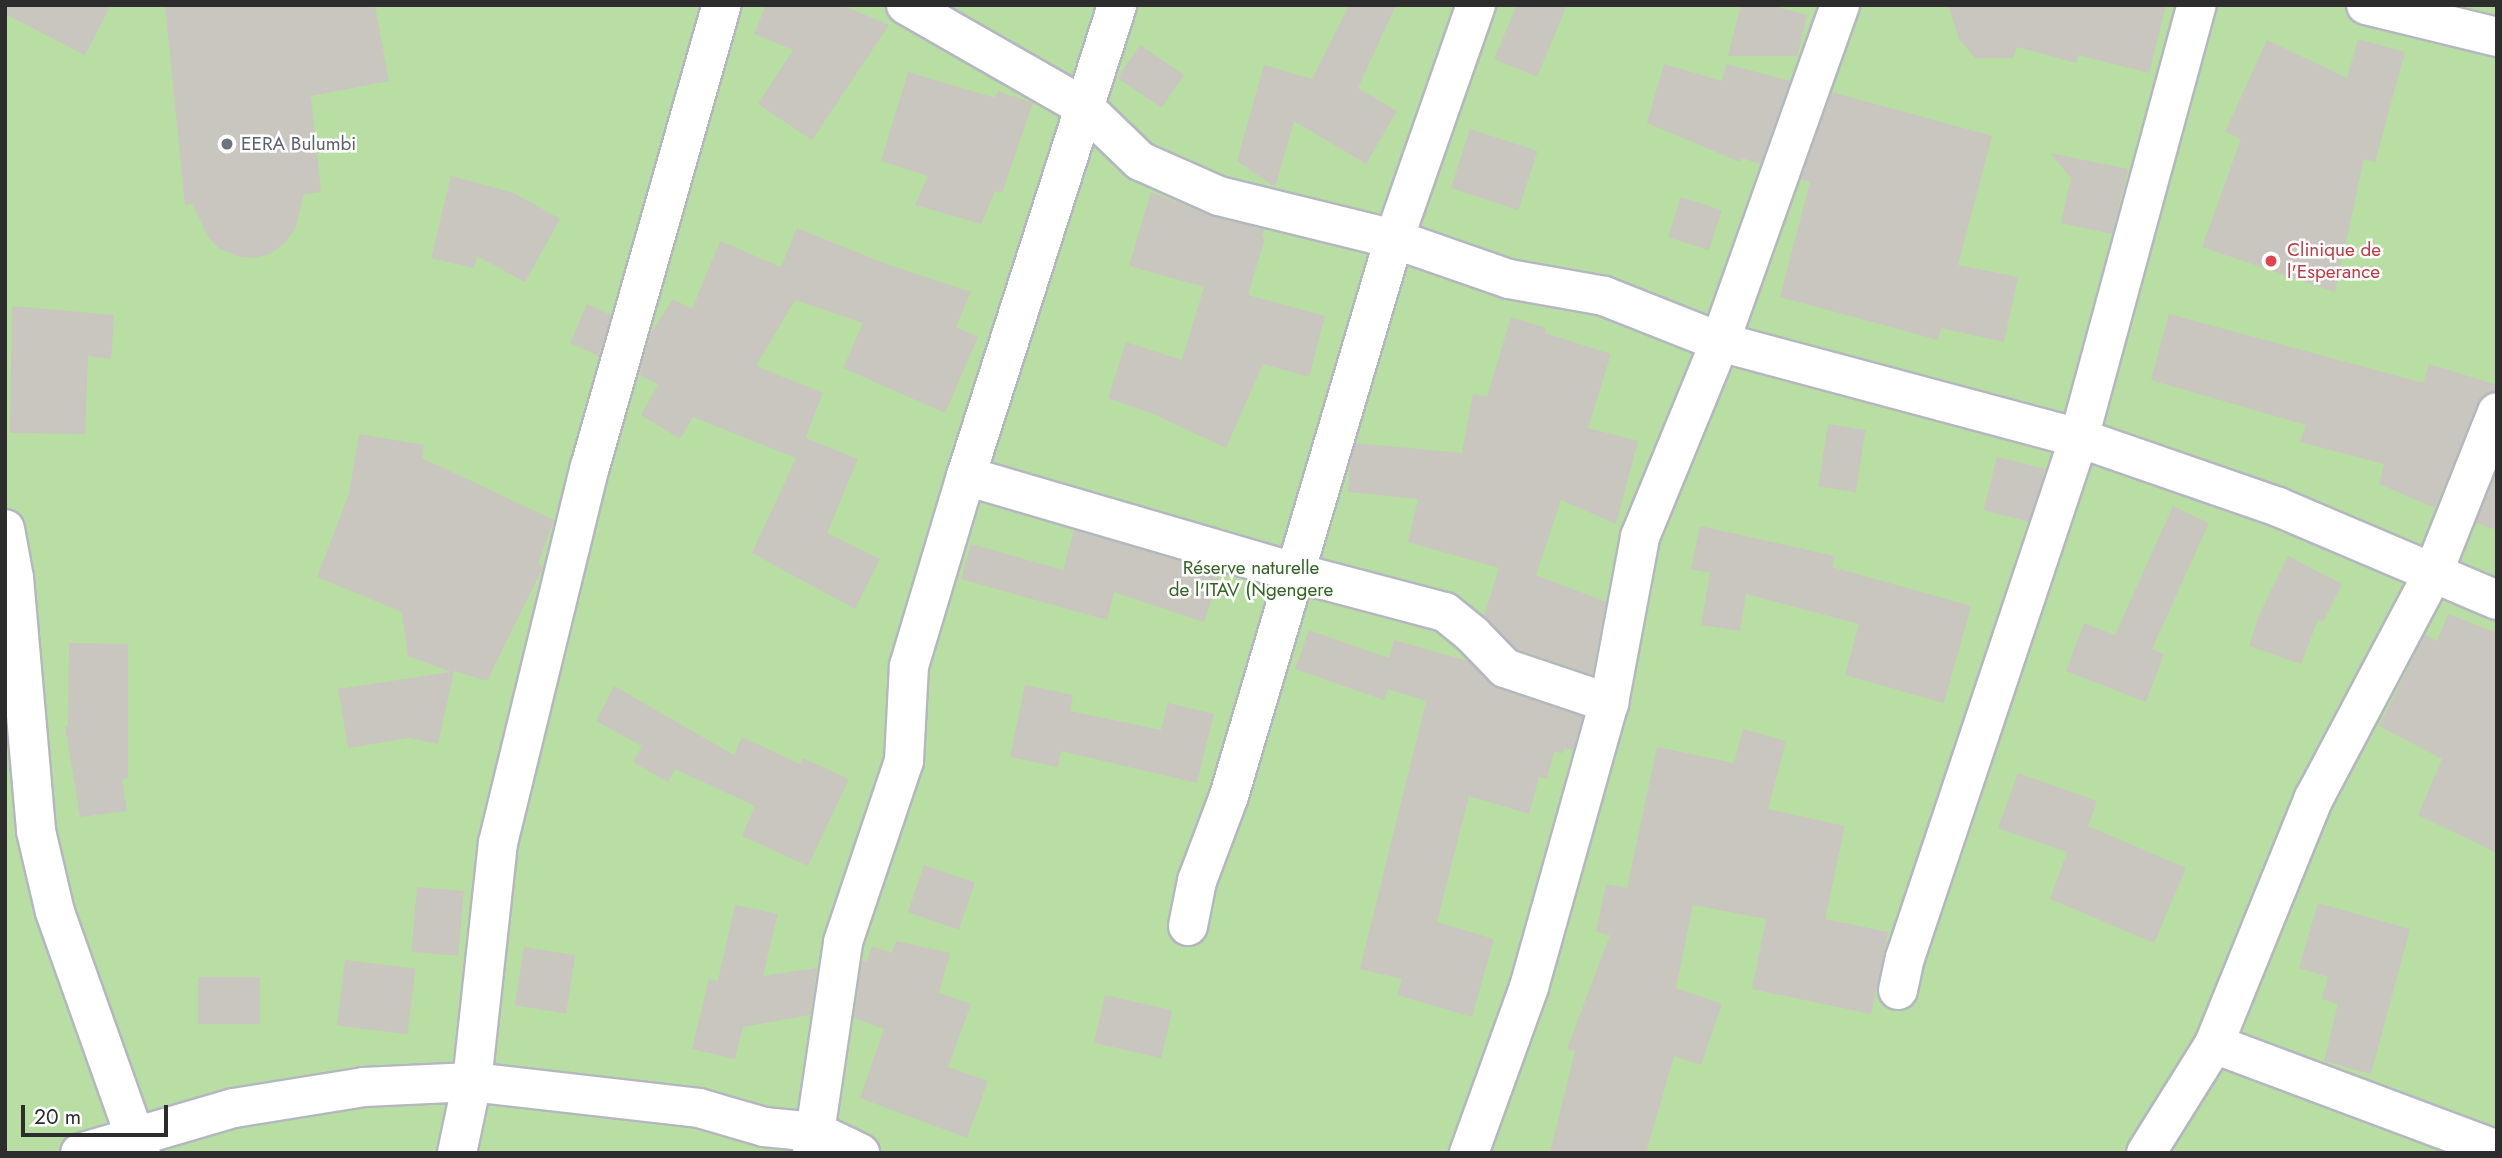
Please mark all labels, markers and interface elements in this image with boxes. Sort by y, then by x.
place label: EERA Bulumbi [241,133,356,155]
marker: EERA Bulumbi [219,136,235,152]
place label: Clinique de l'Esperance [2287,239,2381,283]
marker: Clinique de l'Esperance [2261,251,2281,271]
park label: Réserve naturelle de l'ITAV (Ngengere [1169,557,1333,601]
scale bar [24,1092,172,1136]
text: 20 m [34,1102,81,1132]

